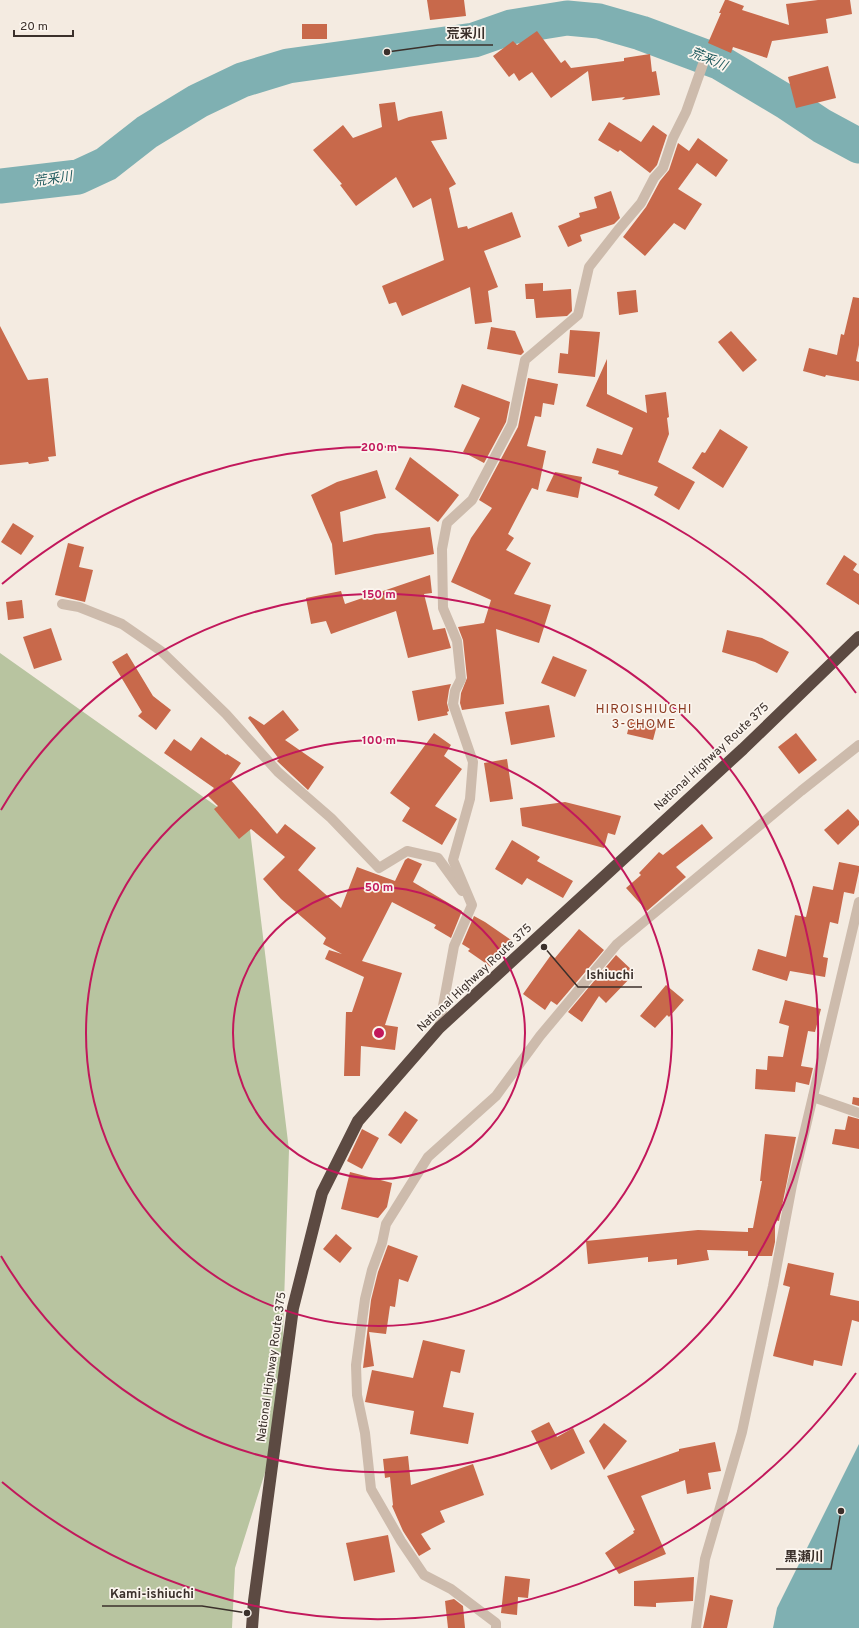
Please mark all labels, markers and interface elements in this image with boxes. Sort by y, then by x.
scale bar [14,12,73,38]
text: 20 m [20,19,48,35]
callout: 荒釆川 [438,20,493,45]
text: 荒釆川 [446,26,486,43]
water label: 荒釆川 [687,45,731,76]
water label: 荒釆川 [33,169,75,191]
text: 200 m [361,440,397,456]
text: 150 m [362,587,396,603]
street label: National Highway Route 375 [651,699,773,815]
district label: HIROISHIUCHI 3-CHOME [596,702,692,733]
text: 100 m [362,733,396,749]
text: 50 m [365,880,393,896]
street label: National Highway Route 375 [414,920,536,1036]
callout: Ishiuchi [578,962,642,987]
text: Ishiuchi [586,968,634,984]
centre of rings [372,1026,386,1040]
street label: National Highway Route 375 [254,1291,290,1443]
callout: 黒瀬川 [776,1544,831,1569]
text: 黒瀬川 [784,1549,824,1566]
callout: Kami-ishiuchi [102,1581,202,1606]
text: Kami-ishiuchi [110,1587,194,1603]

